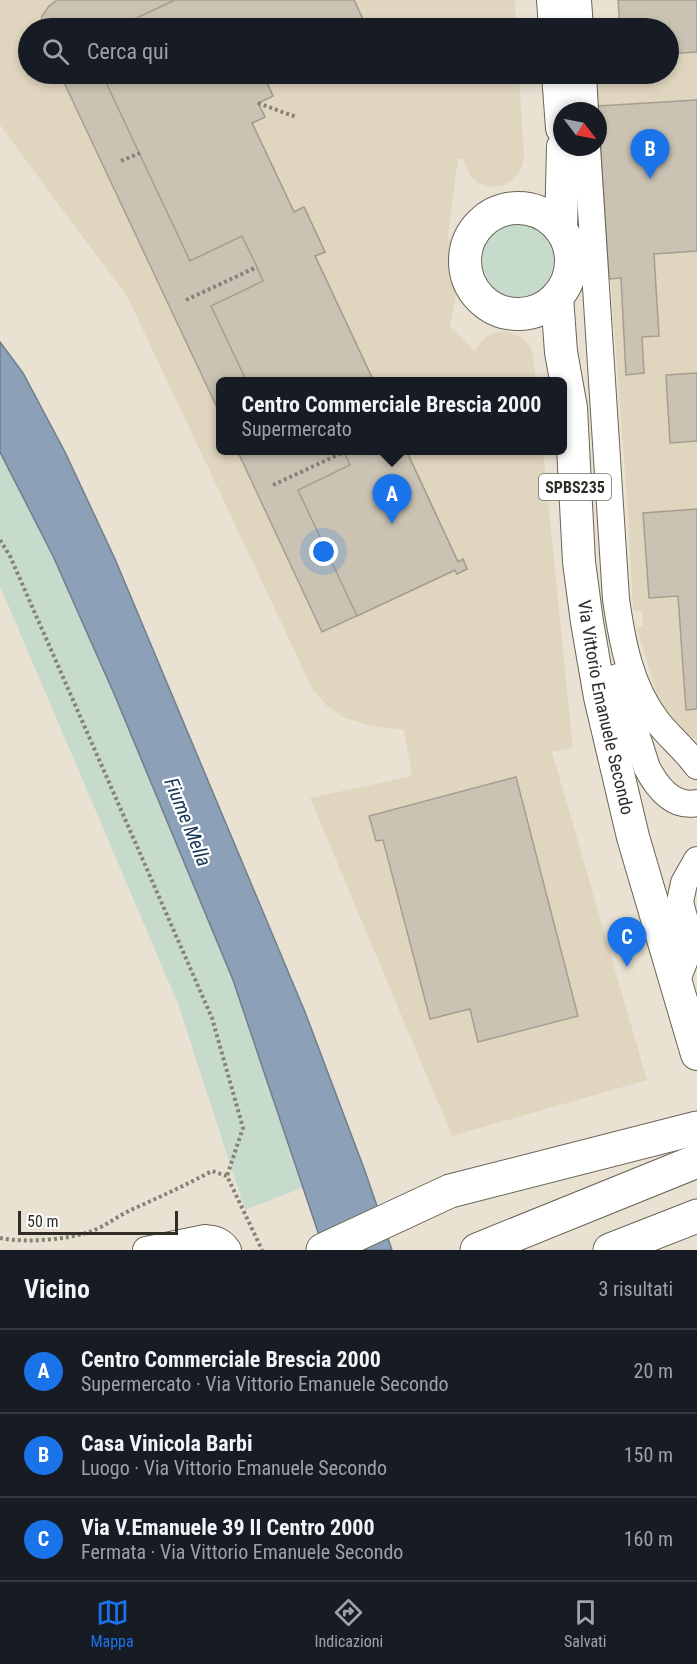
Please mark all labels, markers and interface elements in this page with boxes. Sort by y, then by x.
search box [18,18,679,84]
icon: search [39,35,72,68]
text: Cerca qui [87,39,169,64]
north arrow [553,102,607,156]
pin: B [630,130,670,179]
popup [216,377,567,455]
text: Centro Commerciale Brescia 2000 [242,392,541,417]
text: Supermercato [242,417,352,441]
pin: A [372,474,412,524]
road number: SPBS235 [539,474,611,500]
your location [309,537,338,566]
street label: Via Vittorio Emanuele Secondo [574,598,638,817]
water label: Fiume Mella [159,774,217,870]
pin: C [608,918,646,967]
scale bar [18,1208,178,1236]
text: 50 m [27,1212,59,1231]
text: Vicino [24,1274,90,1304]
text: 3 risultati [598,1277,673,1301]
text: Centro Commerciale Brescia 2000 [81,1347,381,1372]
text: A [38,1359,49,1383]
text: 20 m [634,1359,673,1383]
text: Supermercato · Via Vittorio Emanuele Secondo [81,1372,449,1396]
text: Casa Vinicola Barbi [81,1431,252,1456]
text: B [38,1443,49,1467]
text: 150 m [624,1443,673,1467]
text: Luogo · Via Vittorio Emanuele Secondo [81,1456,387,1480]
text: Via V.Emanuele 39 II Centro 2000 [81,1515,375,1540]
text: C [38,1527,49,1551]
text: 160 m [624,1527,673,1551]
text: Fermata · Via Vittorio Emanuele Secondo [81,1540,403,1564]
tab: Mappa [90,1596,134,1651]
tab: Indicazioni [315,1596,383,1651]
tab: Salvati [564,1596,607,1651]

